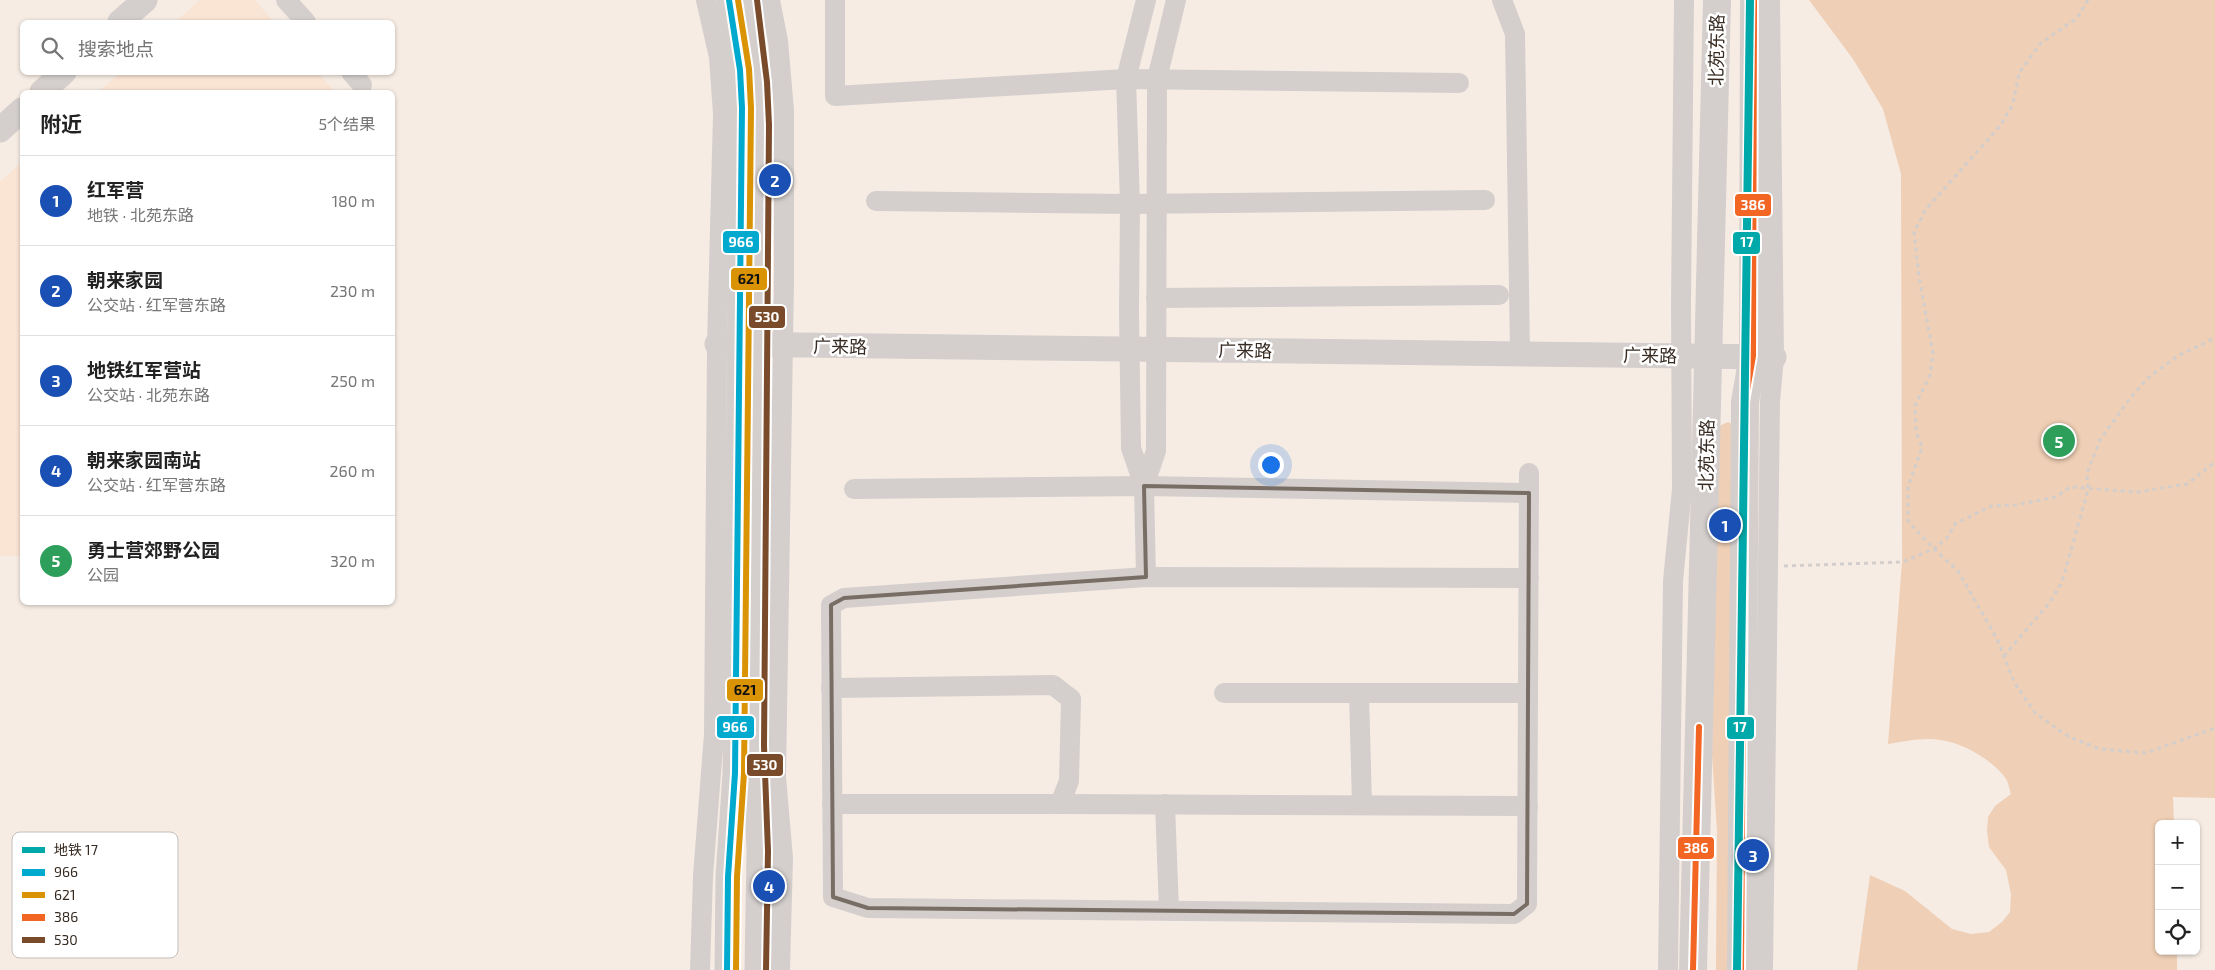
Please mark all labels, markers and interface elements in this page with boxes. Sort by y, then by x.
street label: 北苑东路 [1704,14,1728,86]
search box [20,20,395,75]
icon: search [38,34,66,62]
text: 搜索地点 [78,37,154,60]
text: 附近 [40,111,82,136]
text: 5个结果 [318,114,375,133]
pin: 2 [759,161,791,199]
text: 红军营 [87,178,144,201]
text: 1 [53,191,59,210]
text: 180 m [332,191,375,210]
line badge: 386 [1734,193,1772,217]
text: 386 [1741,196,1765,213]
text: 地铁 · 北苑东路 [87,205,194,224]
line badge: 966 [722,230,760,254]
line badge: 17 [1732,231,1761,255]
text: 966 [729,233,753,250]
text: 17 [1740,233,1754,250]
line badge: 621 [730,267,768,291]
text: 朝来家园 [87,268,163,291]
text: 621 [738,270,760,287]
text: 2 [51,281,61,300]
text: 230 m [330,281,375,300]
text: 公交站 · 红军营东路 [87,295,226,314]
line badge: 530 [748,305,786,329]
text: 530 [755,308,779,325]
street label: 广来路 [813,335,867,357]
street label: 广来路 [1218,339,1272,361]
street label: 广来路 [1623,344,1677,366]
text: 地铁红军营站 [87,358,201,381]
text: 3 [51,371,61,390]
text: 250 m [330,371,375,390]
text: 公交站 · 北苑东路 [87,385,210,404]
street label: 北苑东路 [1694,419,1718,491]
pin: 5 [2043,422,2075,460]
text: 朝来家园南站 [87,448,201,471]
your location [1258,452,1284,478]
text: 4 [51,461,61,480]
text: 260 m [330,461,375,480]
text: 公交站 · 红军营东路 [87,475,226,494]
pin: 1 [1709,506,1741,544]
text: 勇士营郊野公园 [87,538,220,561]
text: 5 [52,551,60,570]
text: 320 m [330,551,375,570]
text: 公园 [87,565,119,584]
line badge: 621 [726,678,764,702]
text: 621 [734,681,756,698]
line badge: 966 [716,715,755,739]
line badge: 17 [1726,716,1755,740]
text: 966 [723,718,747,735]
text: 17 [1733,718,1747,735]
line badge: 530 [746,753,784,777]
text: 530 [753,756,777,773]
map controls [2155,820,2200,955]
button: + [2155,820,2200,865]
legend [12,832,178,958]
line badge: 386 [1677,836,1715,860]
pin: 3 [1737,836,1769,874]
text: 386 [1684,839,1708,856]
text: 地铁 17 [54,841,98,858]
text: 966 [54,863,78,880]
button: − [2155,865,2200,910]
pin: 4 [753,867,785,905]
text: 621 [54,886,75,903]
text: 386 [54,908,78,925]
button: locate [2155,910,2200,955]
text: 530 [54,931,78,948]

